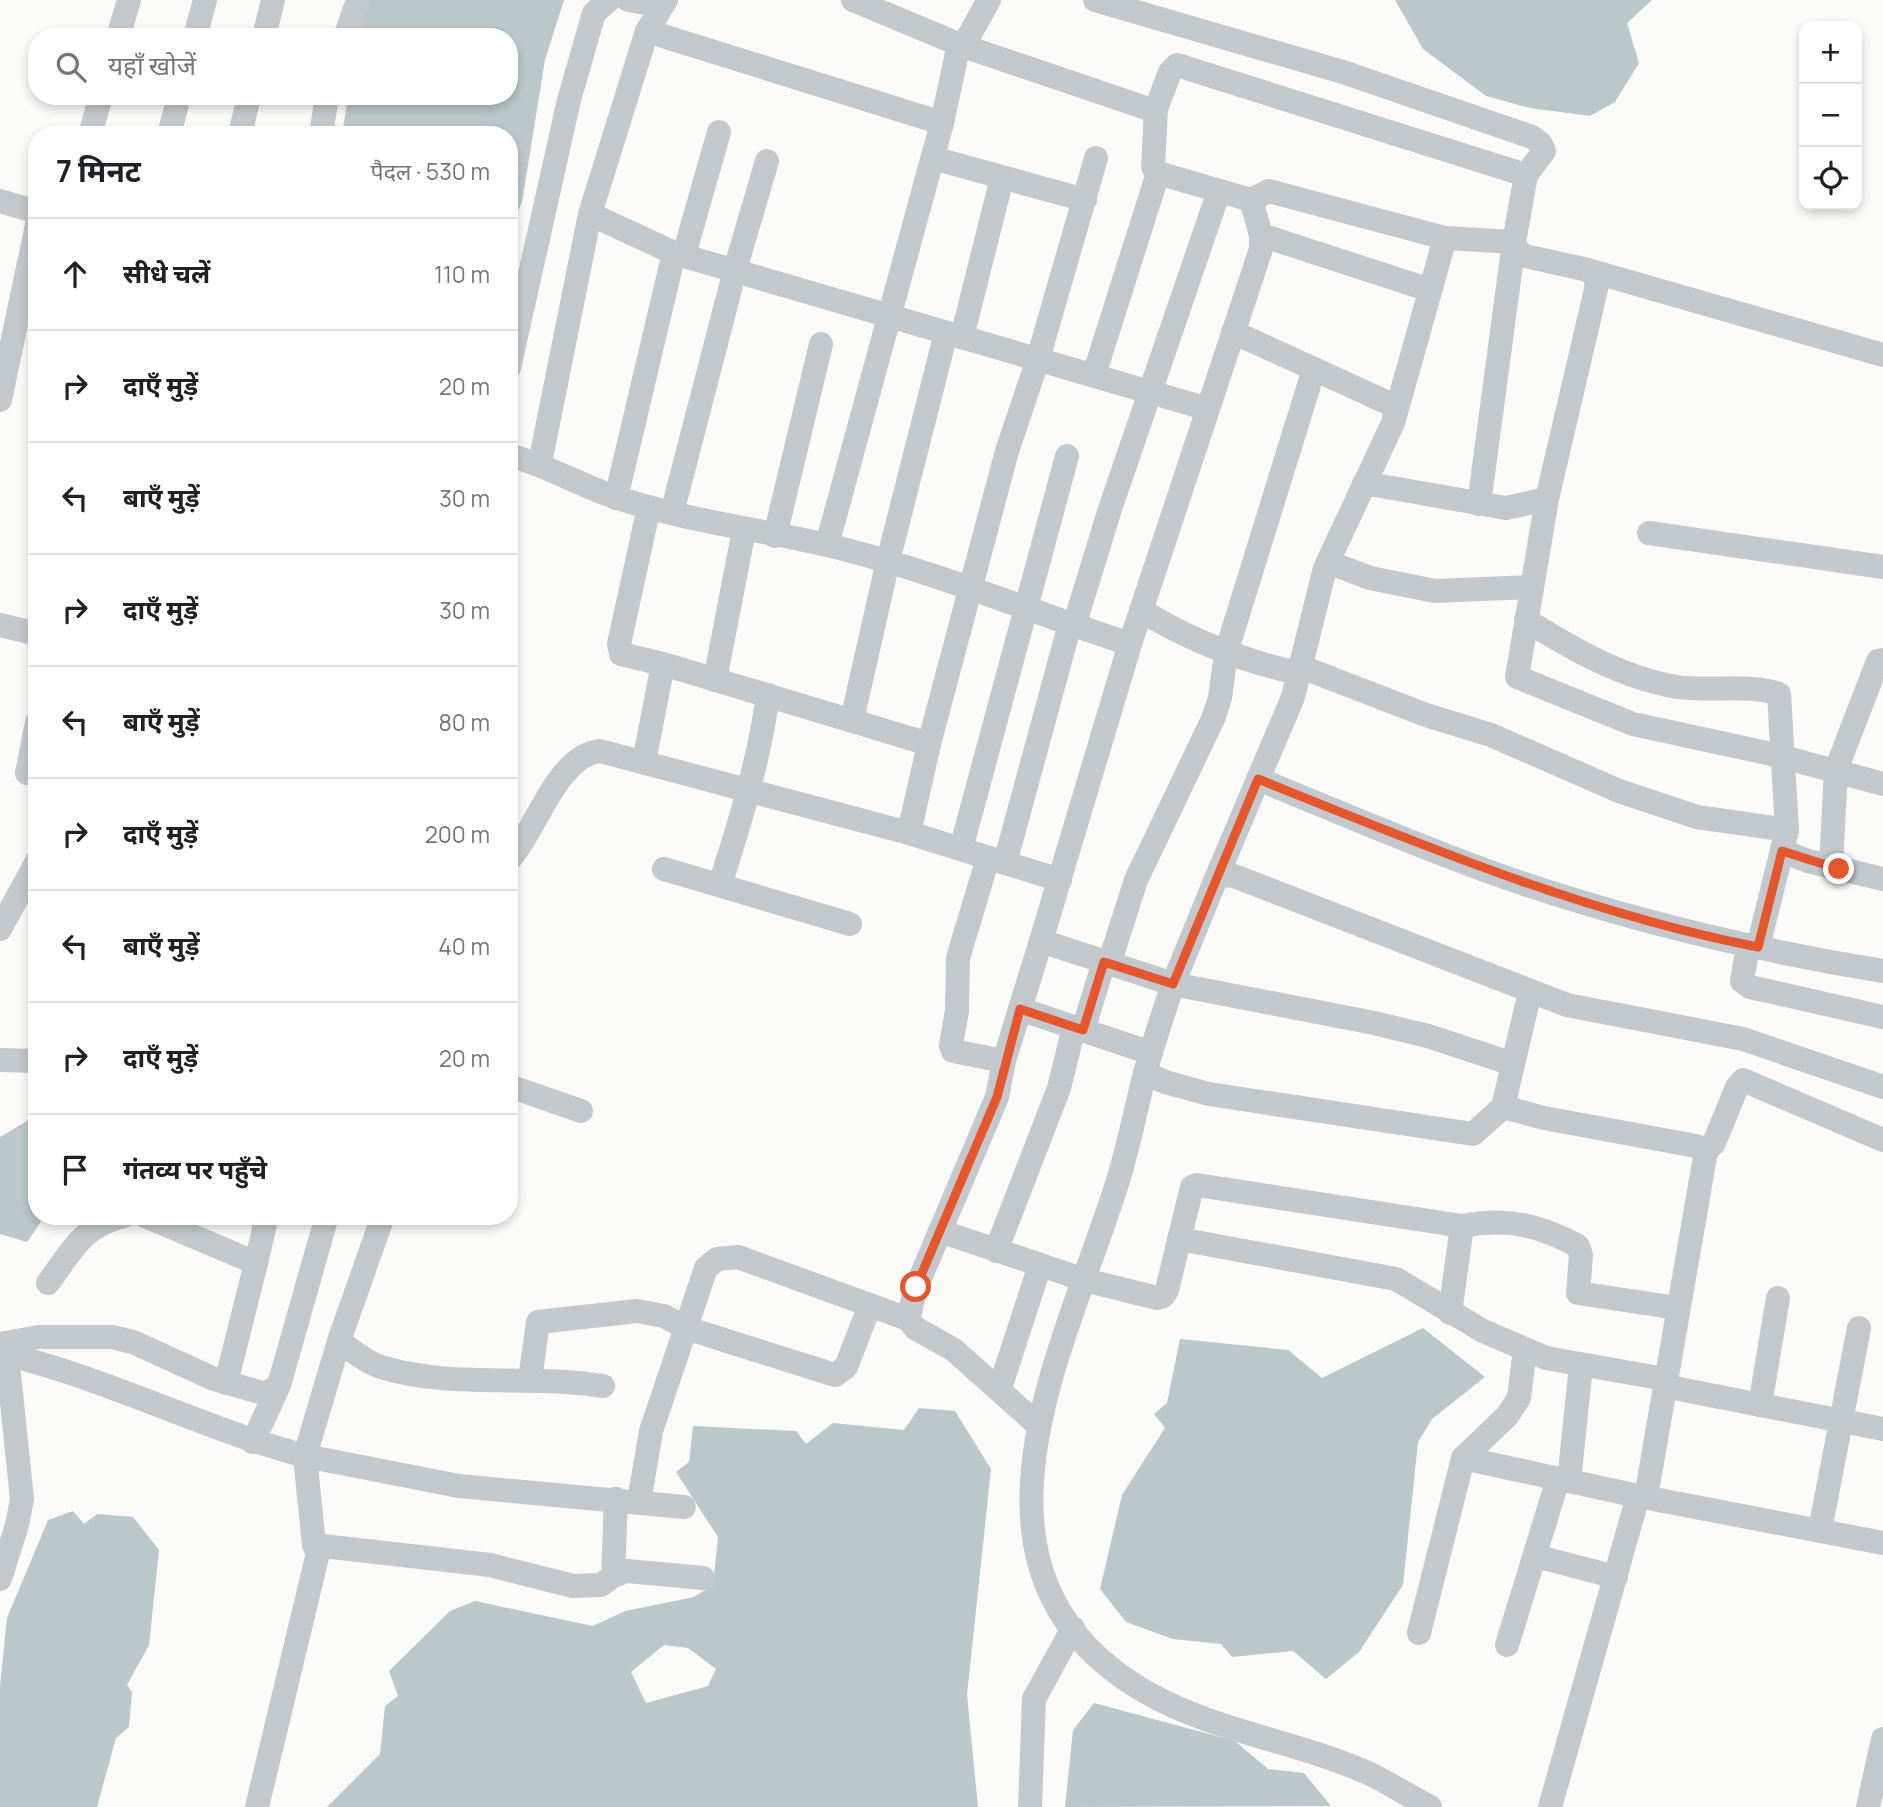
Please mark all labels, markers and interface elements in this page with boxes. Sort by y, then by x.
map controls [1799,21,1862,210]
button: + [1799,21,1862,84]
search box [28,28,518,105]
text: यहाँ खोजें [108,47,196,83]
icon: search [52,48,90,86]
button: − [1799,84,1862,147]
button: locate [1799,147,1862,210]
text: 7 मिनट [56,150,141,191]
text: पैदल · 530 m [371,155,490,187]
icon: ahead [56,255,94,293]
text: सीधे चलें [123,255,210,291]
text: 110 m [434,258,490,290]
icon: right [56,367,94,405]
text: दाएँ मुड़ें [123,367,198,403]
text: 20 m [439,370,490,402]
icon: left [56,479,94,517]
text: बाएँ मुड़ें [123,479,200,515]
text: 30 m [439,482,490,514]
icon: right [56,591,94,629]
text: दाएँ मुड़ें [123,591,198,627]
text: 30 m [439,594,490,626]
icon: left [56,703,94,741]
text: बाएँ मुड़ें [123,703,200,739]
text: 80 m [439,706,490,738]
icon: right [56,815,94,853]
text: दाएँ मुड़ें [123,815,198,851]
text: 200 m [425,818,490,850]
route end [1823,853,1854,884]
icon: left [56,927,94,965]
text: बाएँ मुड़ें [123,927,200,963]
text: 40 m [438,930,490,962]
icon: right [56,1039,94,1077]
text: दाएँ मुड़ें [123,1039,198,1075]
text: 20 m [439,1042,490,1074]
icon: arrive [56,1151,94,1189]
text: गंतव्य पर पहुँचे [123,1151,267,1187]
route start [900,1271,931,1302]

